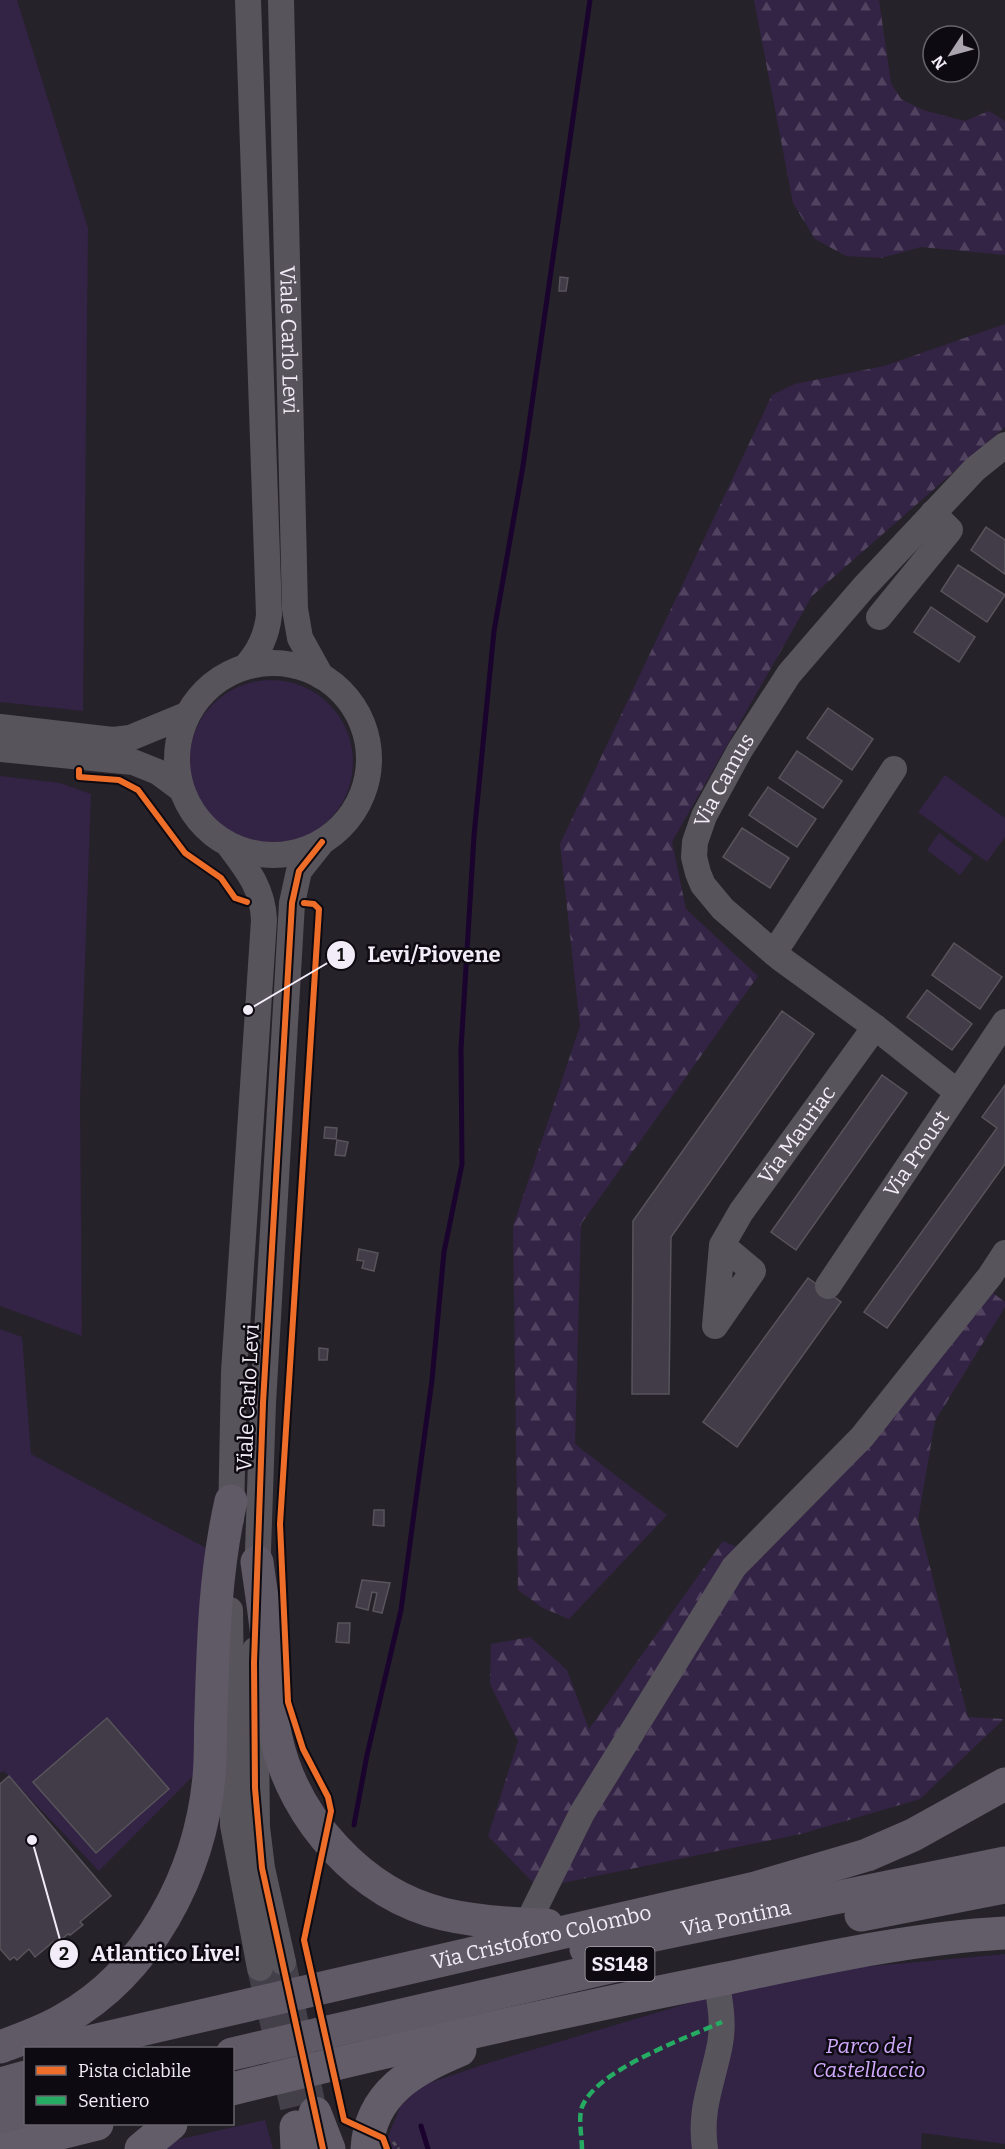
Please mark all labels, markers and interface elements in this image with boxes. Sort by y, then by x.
north arrow [921,24,981,84]
text: N [928,52,951,73]
street label: Viale Carlo Levi [274,265,304,414]
street label: Via Camus [688,728,760,830]
callout: Levi/Piovene [326,935,513,975]
text: Levi/Piovene [367,941,501,968]
text: 1 [337,944,345,966]
street label: Via Mauriac [753,1080,841,1189]
street label: Via Proust [878,1105,955,1202]
street label: Viale Carlo Levi [231,1323,265,1473]
street label: Via Pontina [679,1894,794,1942]
street label: Via Cristoforo Colombo [429,1899,654,1975]
callout: Atlantico Live! [49,1934,253,1974]
text: Atlantico Live! [91,1940,241,1967]
text: 2 [59,1943,69,1965]
road number: SS148 [586,1947,654,1981]
park label: Parco del Castellaccio [812,2033,926,2083]
legend [24,2047,234,2125]
text: Pista ciclabile [78,2060,191,2082]
text: Sentiero [78,2090,149,2112]

